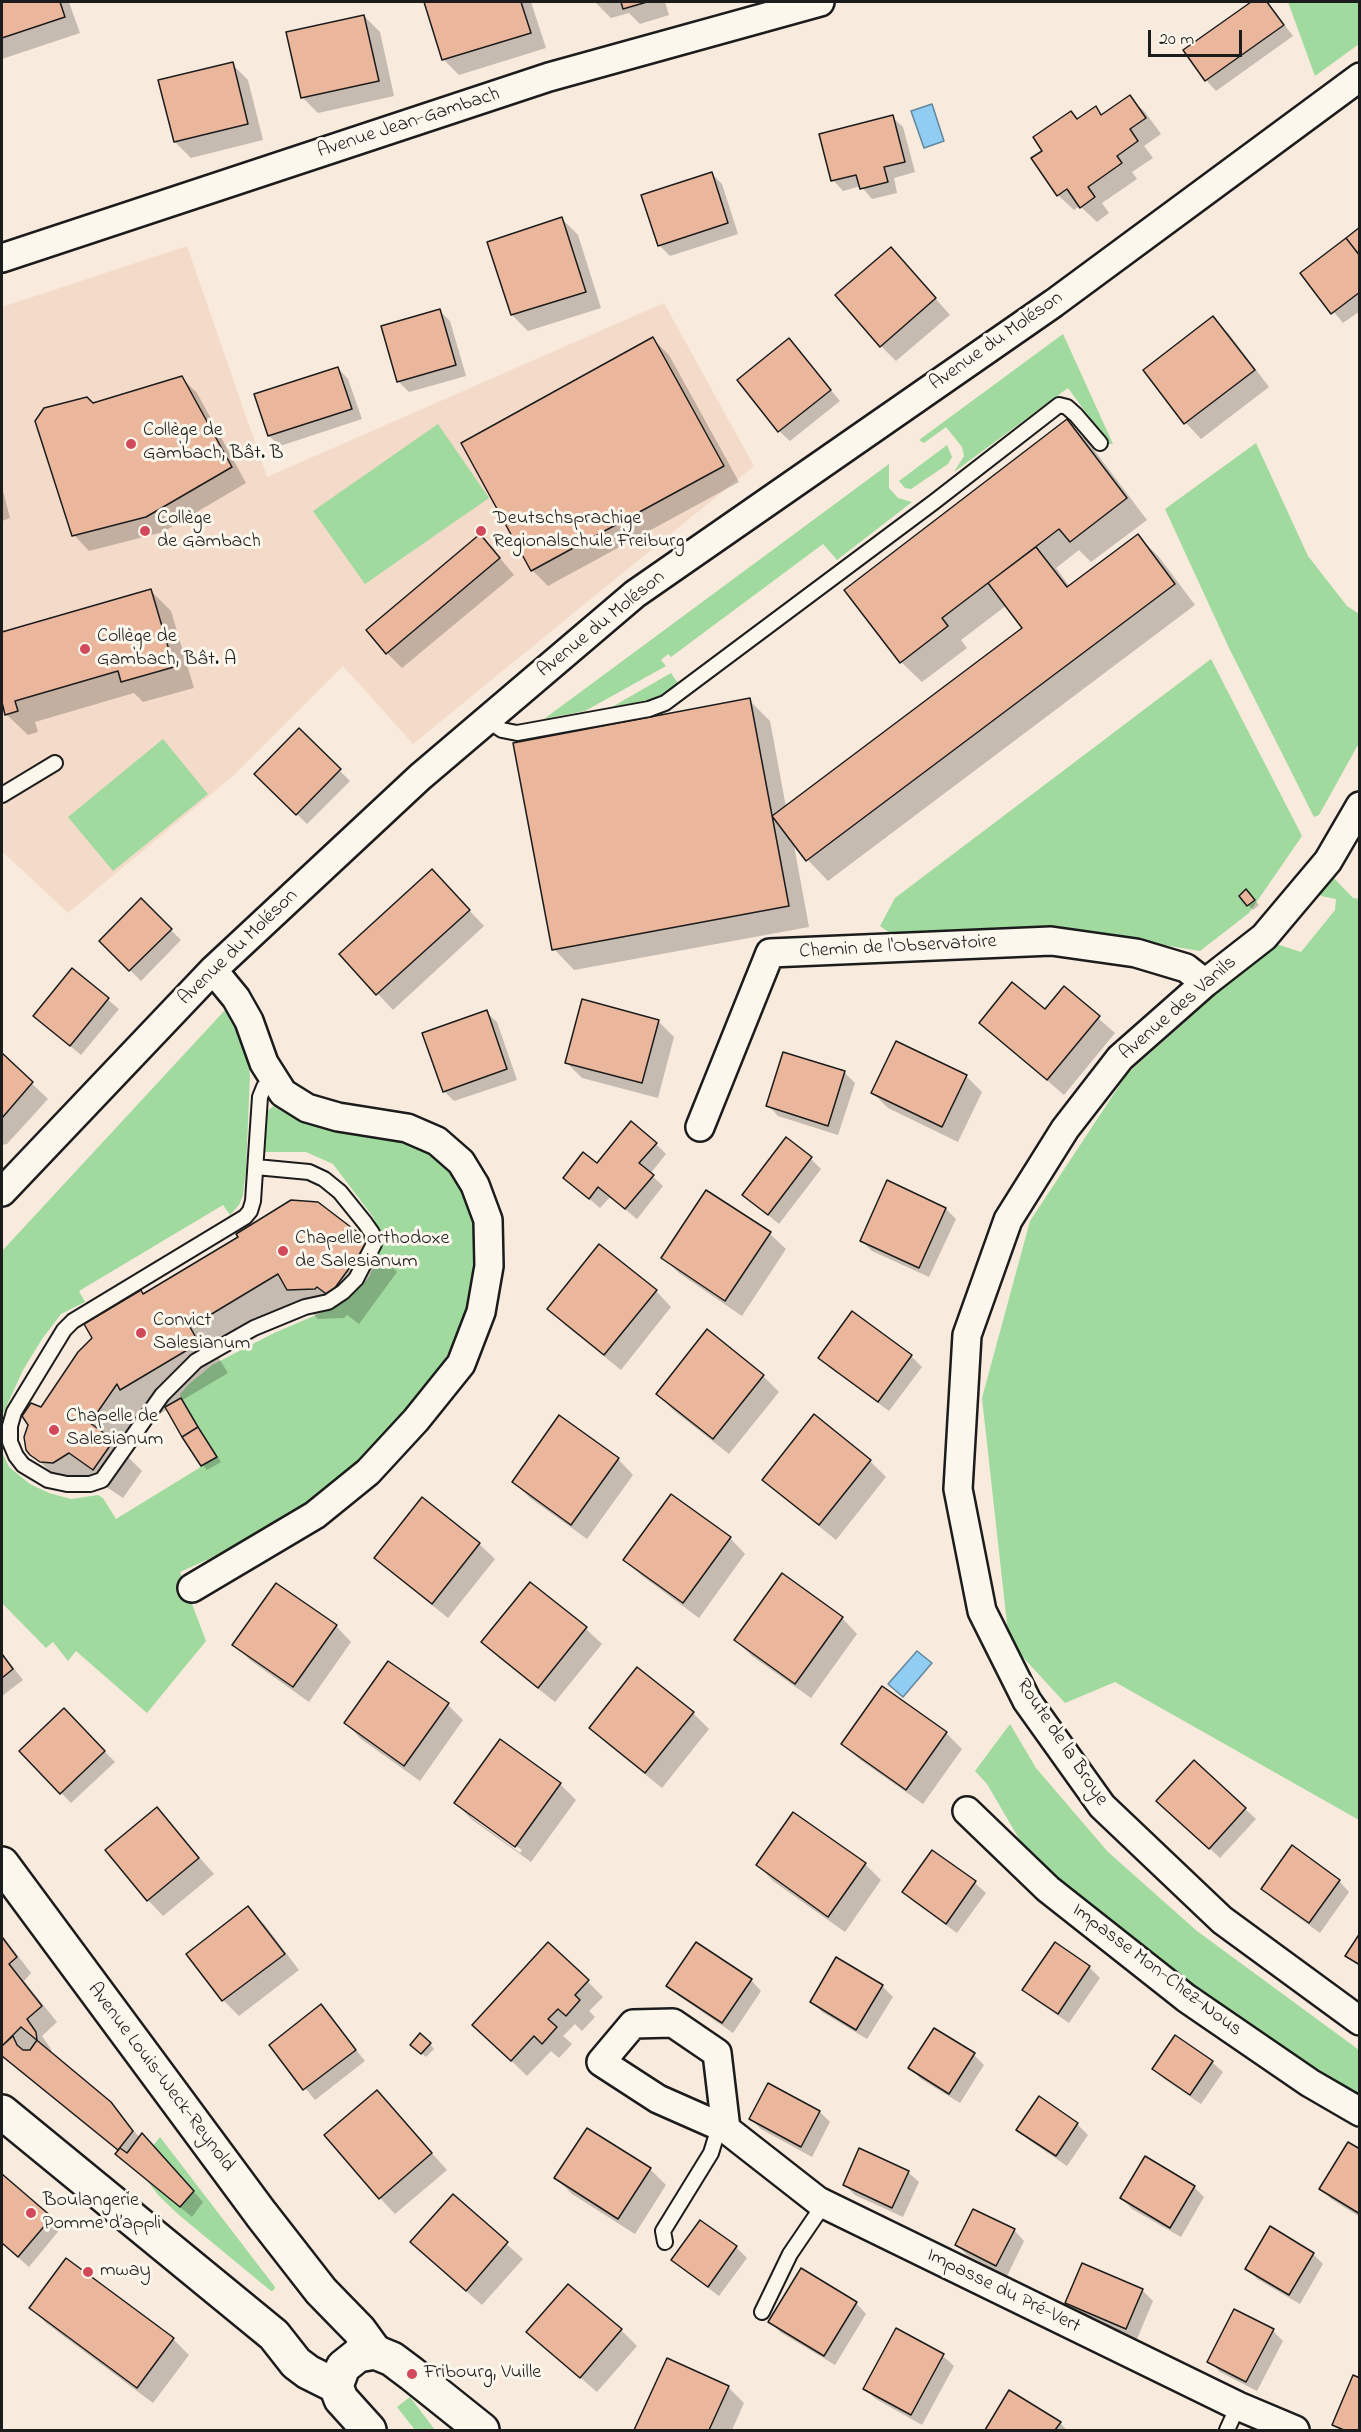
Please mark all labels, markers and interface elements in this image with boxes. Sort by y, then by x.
scale bar [1151,18,1246,56]
text: 20 m [1159,27,1194,53]
street label: Avenue Jean-Gambach [315,83,503,165]
street label: Avenue du Moléson [926,287,1068,397]
place label: Collège de Gambach, Bât. B [143,420,284,467]
marker: Collège de Gambach, Bât. B [124,437,138,451]
place label: Collège de Gambach [157,508,261,555]
place label: Deutschsprachige Regionalschule Freiburg [493,508,685,555]
marker: Collège de Gambach [138,524,152,538]
marker: Deutschsprachige Regionalschule Freiburg [474,524,488,538]
street label: Avenue du Moléson [533,566,671,684]
place label: Collège de Gambach, Bât. A [97,626,236,673]
marker: Collège de Gambach, Bât. A [78,642,92,656]
street label: Avenue du Moléson [174,885,304,1011]
street label: Chemin de l'Observatoire [799,931,997,965]
street label: Avenue des Vanils [1116,952,1242,1066]
place label: Chapelle orthodoxe de Salesianum [295,1228,450,1275]
marker: Chapelle orthodoxe de Salesianum [276,1244,290,1258]
place label: Convict Salesianum [153,1310,250,1357]
marker: Convict Salesianum [134,1326,148,1340]
place label: Chapelle de Salesianum [66,1406,163,1453]
marker: Chapelle de Salesianum [47,1423,61,1437]
street label: Route de la Broye [1010,1675,1112,1811]
street label: Impasse Mon-Chez-Nous [1066,1899,1246,2043]
street label: Avenue Louis-Weck-Reynold [81,1979,239,2177]
place label: Boulangerie Pomme d’appli [43,2190,161,2237]
marker: Boulangerie Pomme d’appli [24,2206,38,2220]
street label: Impasse du Pré-Vert [922,2244,1084,2340]
place label: mway [100,2260,151,2284]
marker: mway [81,2265,95,2279]
place label: Fribourg, Vuille [424,2362,541,2386]
marker: Fribourg, Vuille [405,2367,419,2381]

